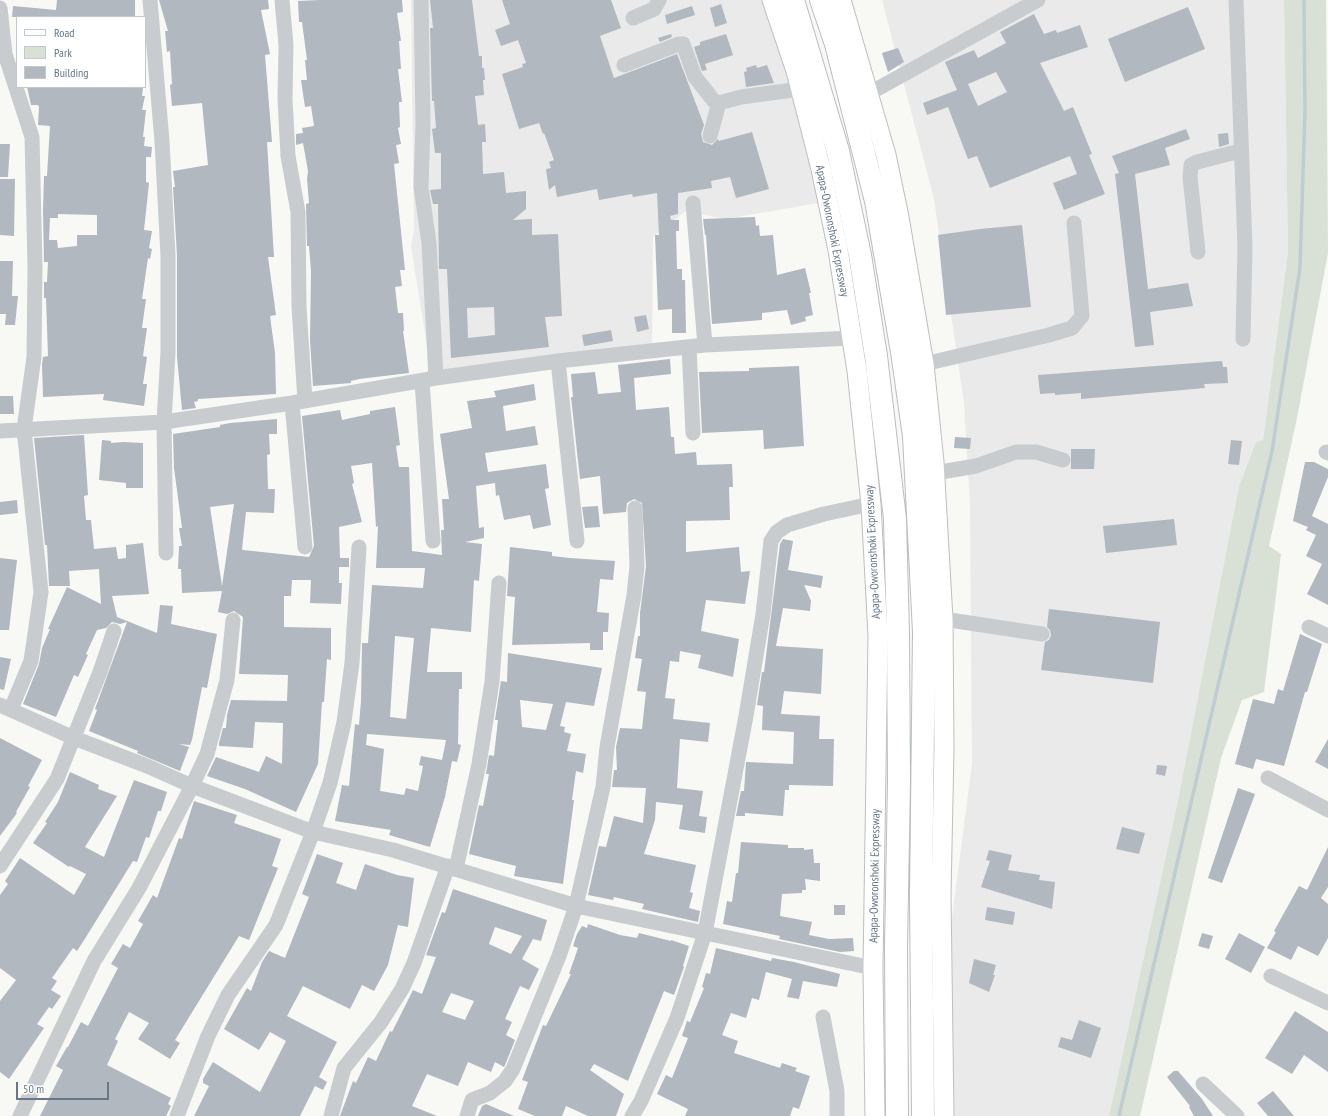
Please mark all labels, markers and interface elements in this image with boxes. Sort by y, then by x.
legend [16,16,146,88]
text: Road [54,25,74,40]
text: Park [54,45,72,60]
text: Building [54,65,89,80]
street label: Apapa-Oworonshoki Expressway [812,164,852,298]
street label: Apapa-Oworonshoki Expressway [862,485,884,619]
street label: Apapa-Oworonshoki Expressway [867,809,883,943]
scale bar [18,1074,111,1100]
text: 50 m [23,1081,44,1096]

